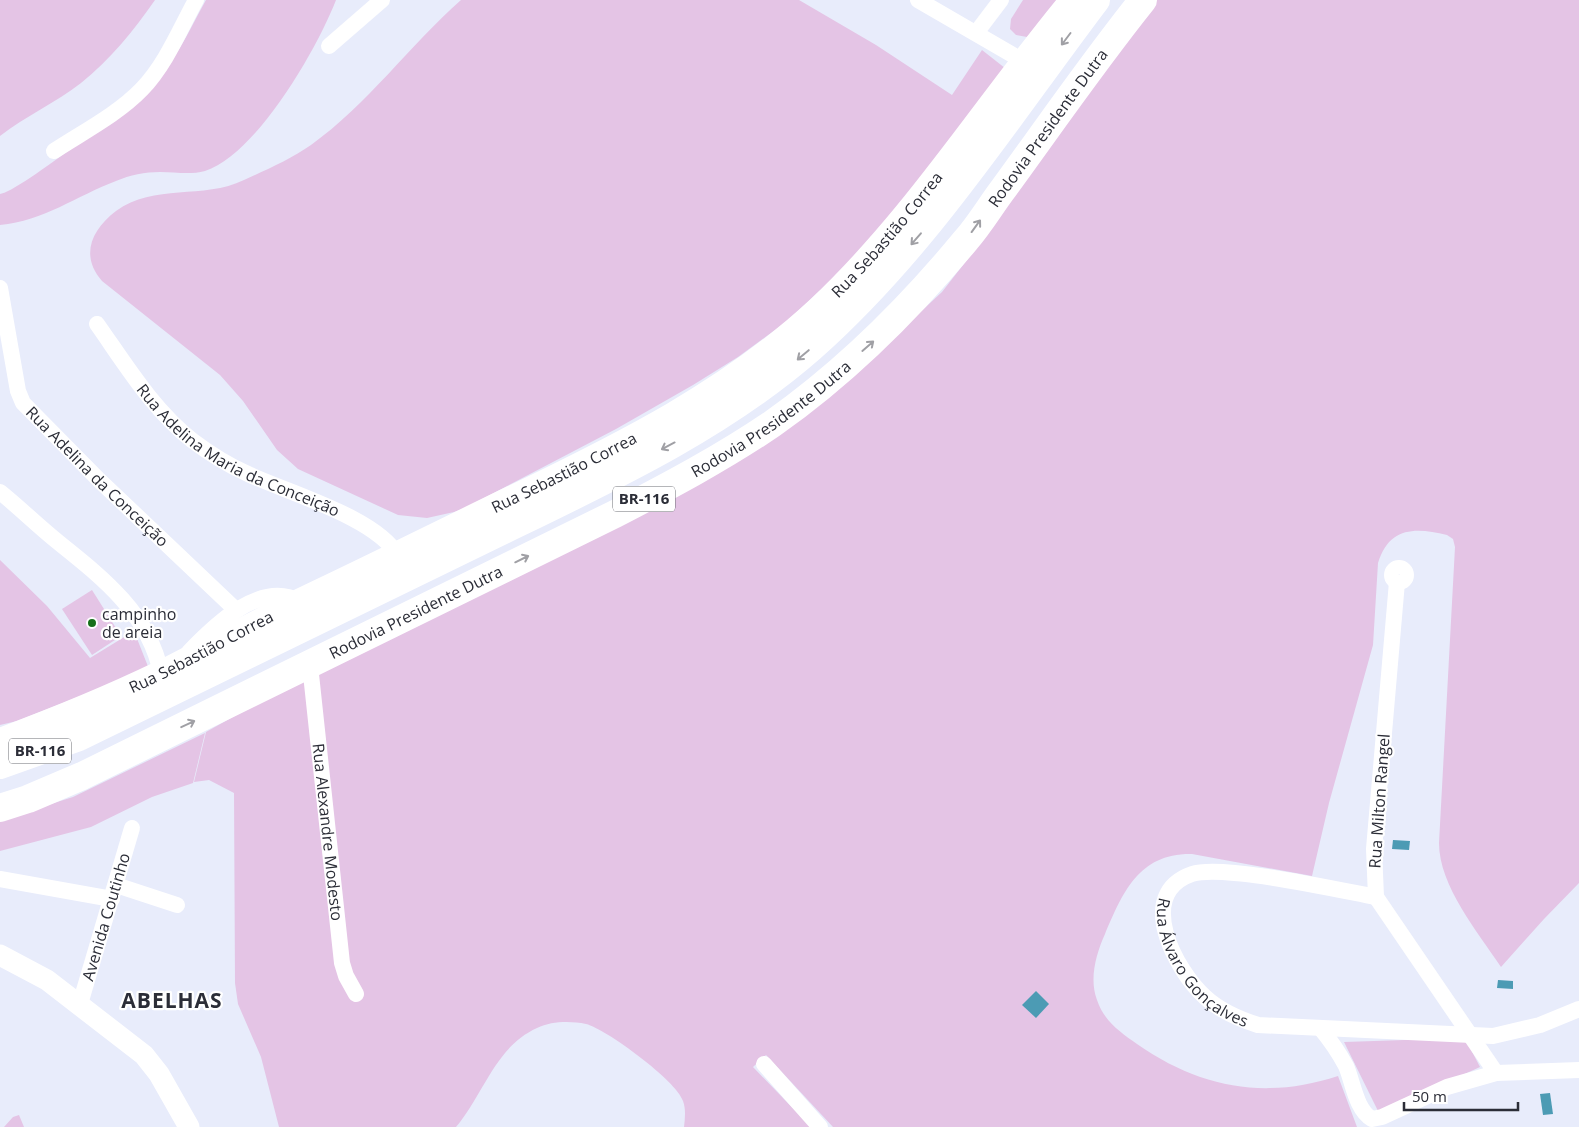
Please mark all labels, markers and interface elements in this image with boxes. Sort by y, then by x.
one-way arrow [1061,32,1072,45]
street label: Rodovia Presidente Dutra [983,44,1113,211]
street label: Rua Sebastião Correa [826,167,947,302]
one-way arrow [971,220,982,233]
one-way arrow [910,232,922,245]
one-way arrow [861,341,874,352]
one-way arrow [796,349,809,360]
street label: Rodovia Presidente Dutra [687,355,855,482]
street label: Rua Adelina Maria da Conceição [132,379,343,522]
street label: Rua Adelina da Conceição [21,401,173,551]
street label: Rua Sebastião Correa [488,427,641,518]
one-way arrow [661,441,676,451]
road number: BR-116 [613,486,675,512]
one-way arrow [514,554,529,564]
street label: Rodovia Presidente Dutra [325,560,506,664]
place label: campinho de areia [102,603,176,643]
street label: Rua Sebastião Correa [125,605,277,698]
marker: campinho de areia [86,617,98,629]
one-way arrow [180,719,195,728]
street label: Rua Milton Rangel [1363,733,1395,869]
road number: BR-116 [9,738,71,764]
street label: Rua Alexandre Modesto [307,742,348,922]
street label: Avenida Coutinho [76,850,135,983]
street label: Rua Álvaro Gonçalves [1152,896,1252,1032]
district label: ABELHAS [121,986,223,1014]
scale bar [1404,1080,1518,1112]
text: 50 m [1412,1086,1447,1106]

